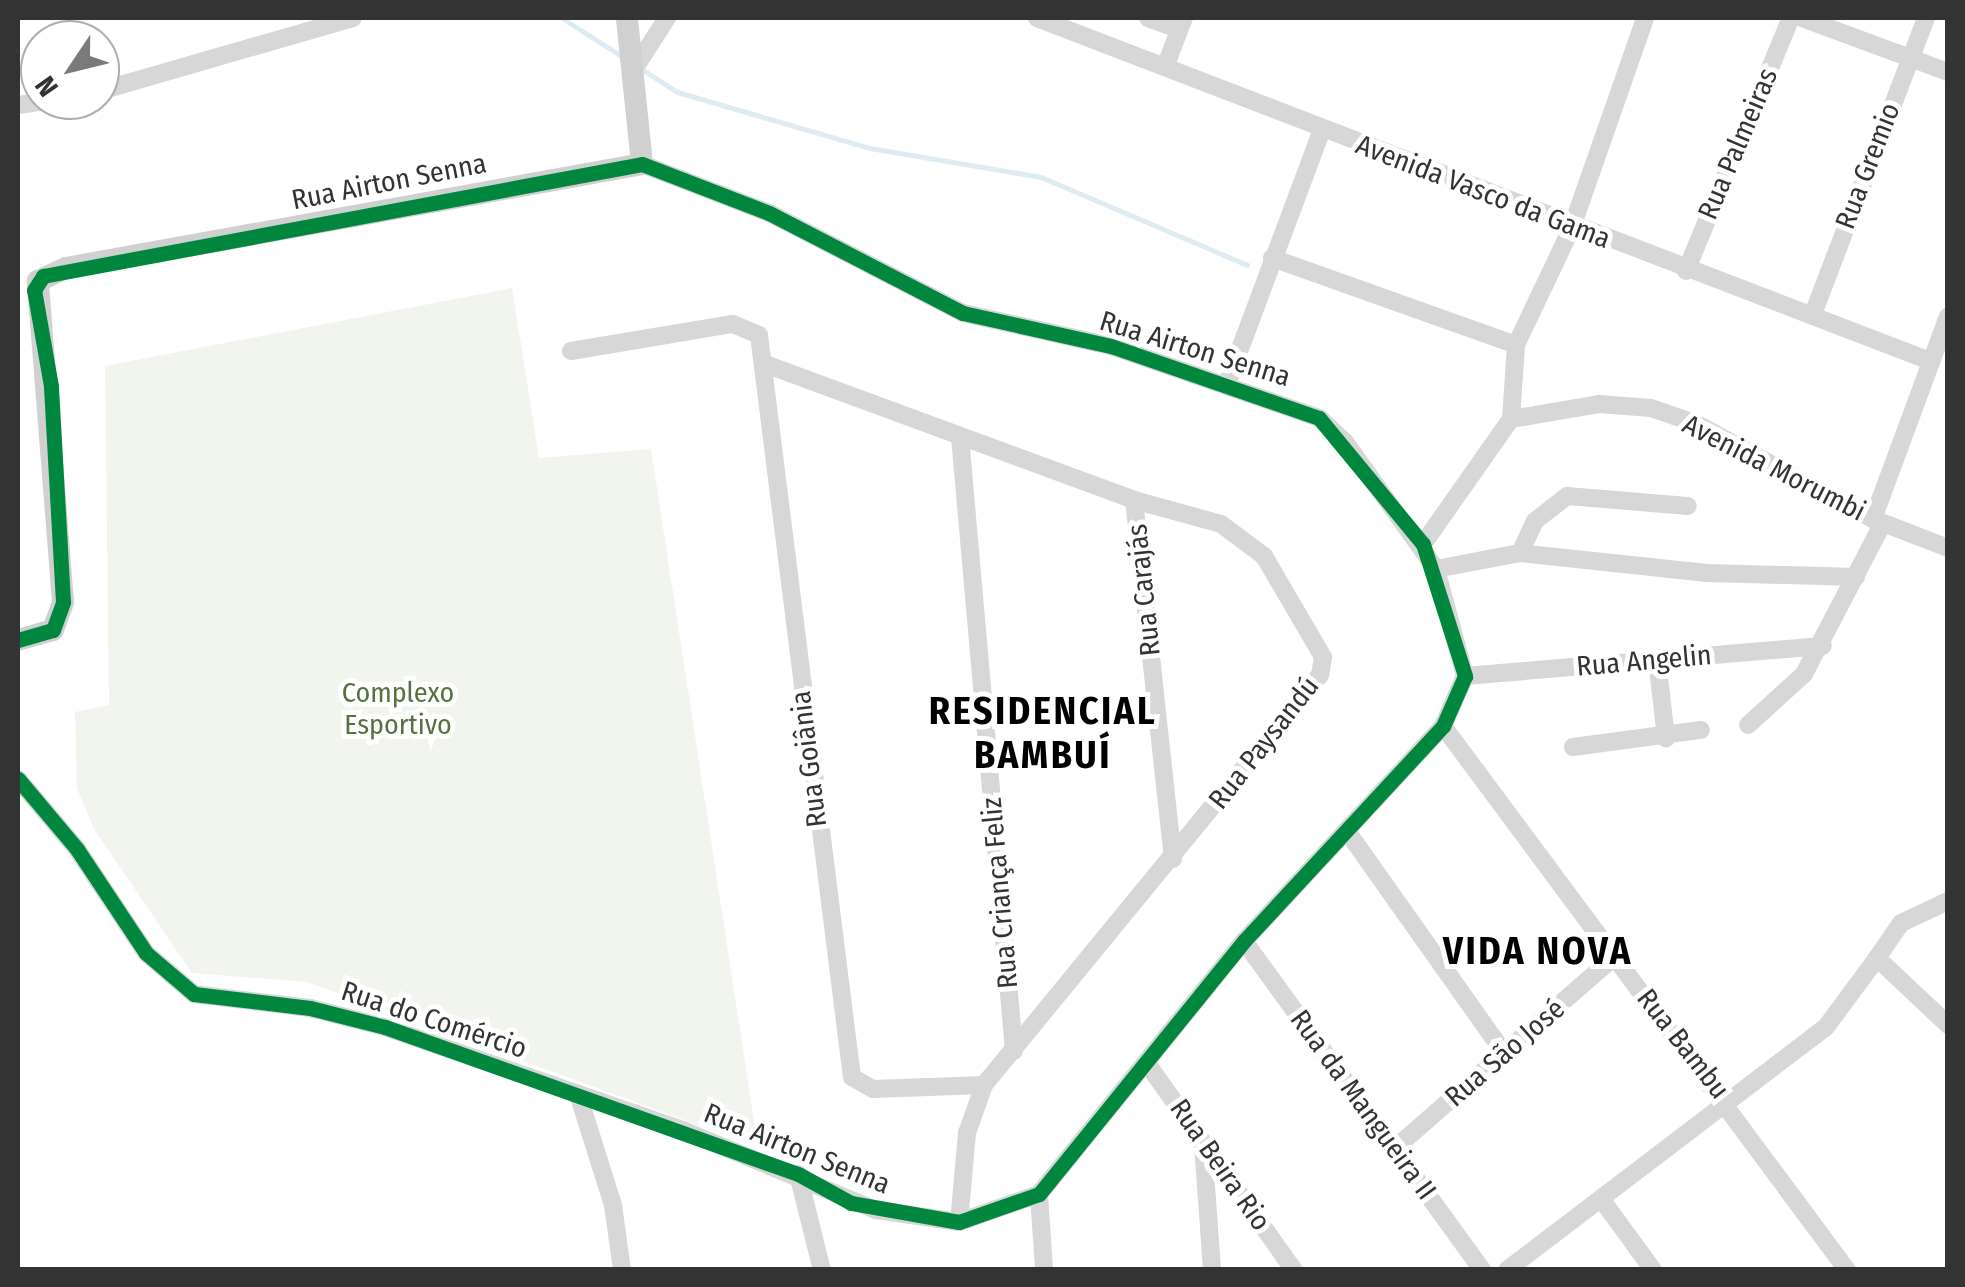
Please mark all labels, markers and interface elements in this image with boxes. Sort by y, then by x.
north arrow [20,20,120,120]
street label: Rua Palmeiras [1691,63,1785,225]
text: N [28,70,65,103]
street label: Rua Gremio [1829,98,1907,234]
street label: Avenida Vasco da Gama [1351,128,1615,256]
street label: Rua Airton Senna [289,147,489,217]
street label: Rua Airton Senna [1096,304,1294,394]
street label: Avenida Morumbi [1677,408,1871,528]
street label: Rua Carajás [1120,522,1168,658]
street label: Rua Angelin [1575,638,1713,684]
street label: Rua Paysandú [1202,670,1326,816]
park label: Complexo Esportivo [342,676,454,742]
street label: Rua Goiânia [784,689,834,829]
district label: RESIDENCIAL BAMBUÍ [929,689,1157,778]
street label: Rua Criança Feliz [975,796,1025,990]
district label: VIDA NOVA [1443,929,1633,975]
street label: Rua do Comércio [337,974,531,1066]
street label: Rua Bambu [1630,982,1736,1106]
street label: Rua São José [1438,992,1572,1114]
street label: Rua da Mangueira II [1283,1004,1443,1206]
street label: Rua Beira Rio [1162,1093,1278,1237]
street label: Rua Airton Senna [699,1096,895,1202]

